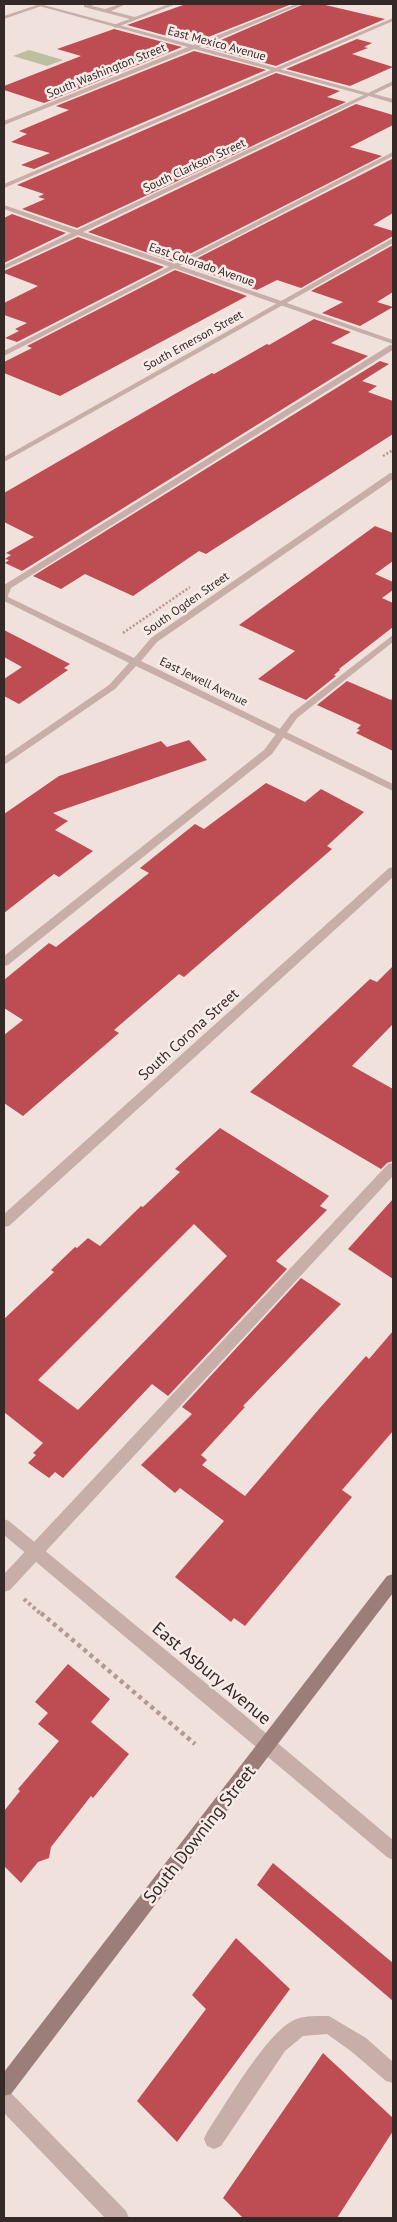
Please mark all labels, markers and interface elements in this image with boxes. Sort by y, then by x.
street label: East Mexico Avenue [166,23,268,63]
street label: South Washington Street [44,39,168,101]
street label: South Clarkson Street [140,135,248,195]
street label: East Colorado Avenue [147,239,257,289]
street label: South Emerson Street [141,306,245,374]
street label: South Ogden Street [140,568,232,638]
street label: East Jewell Avenue [157,653,251,709]
street label: South Corona Street [134,984,242,1084]
street label: East Asbury Avenue [148,1617,276,1729]
street label: South Downing Street [138,1760,260,1908]

